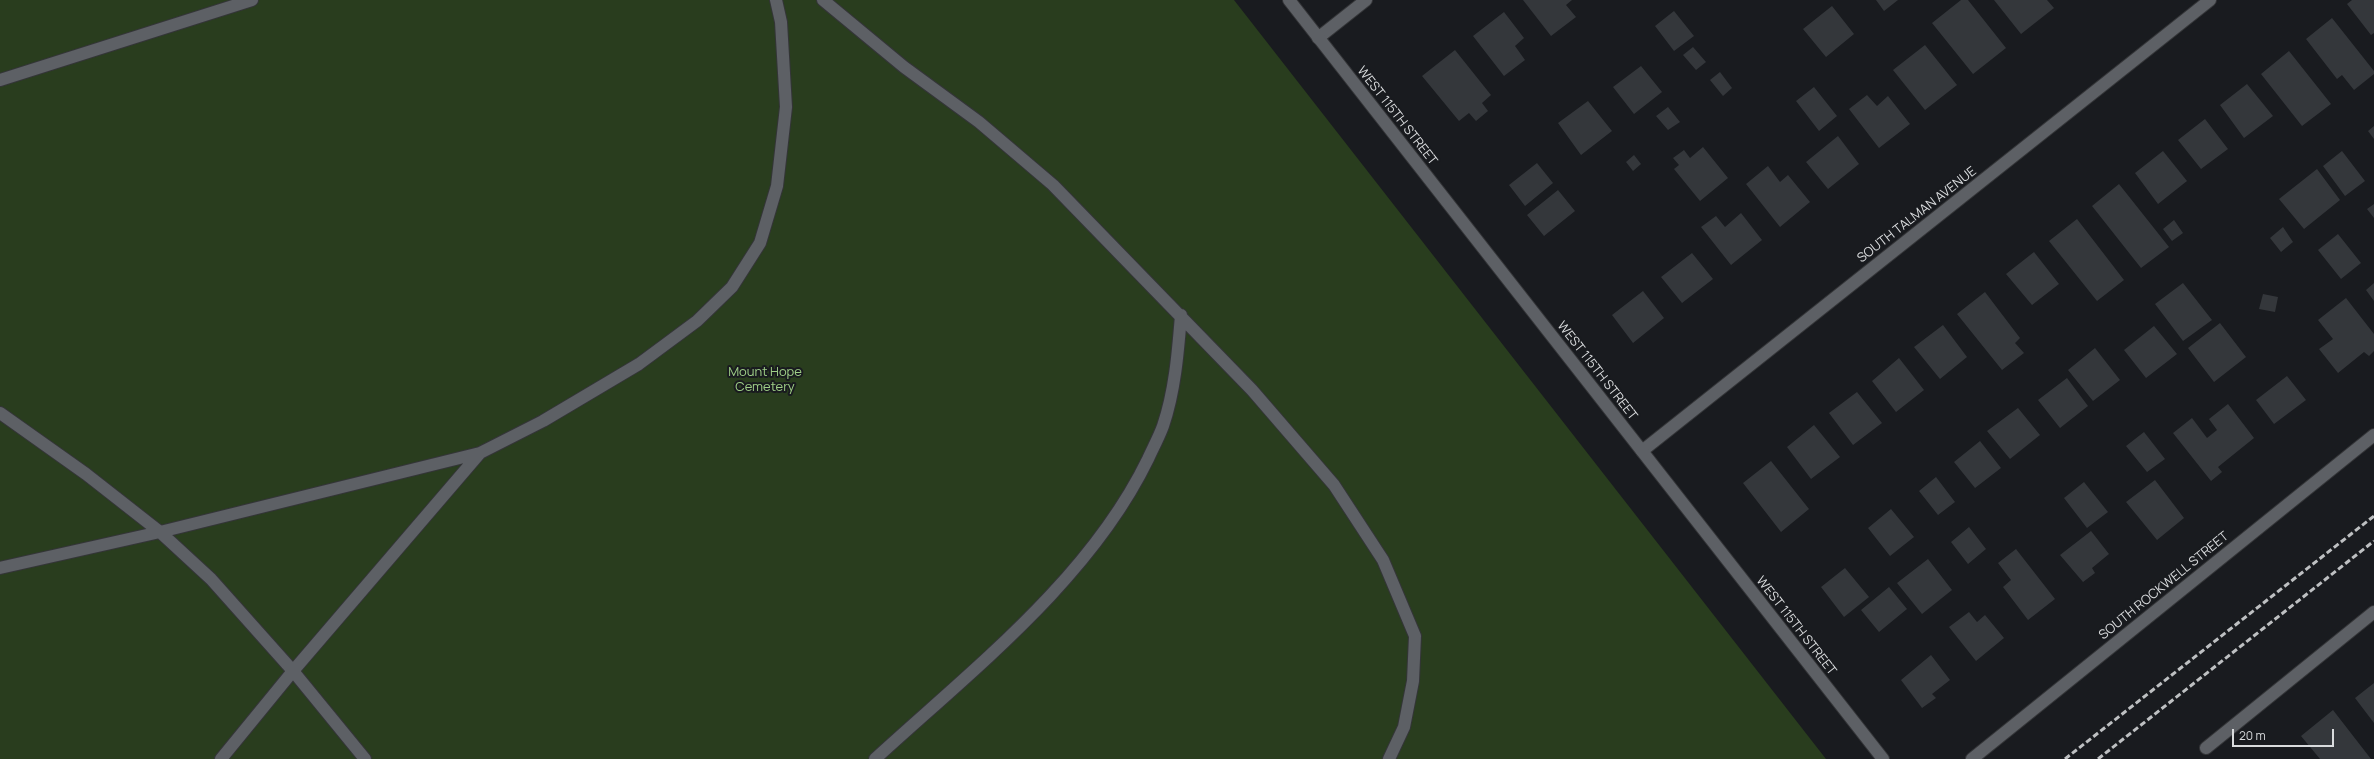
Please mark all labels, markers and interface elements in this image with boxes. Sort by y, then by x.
street label: WEST 115TH STREET [1354,64,1440,168]
street label: SOUTH TALMAN AVENUE [1854,164,1980,266]
street label: WEST 115TH STREET [1554,319,1640,423]
park label: Mount Hope Cemetery [728,364,802,395]
street label: SOUTH ROCKWELL STREET [2096,529,2232,643]
street label: WEST 115TH STREET [1753,574,1839,678]
scale bar [2234,721,2336,747]
text: 20 m [2239,727,2266,744]

